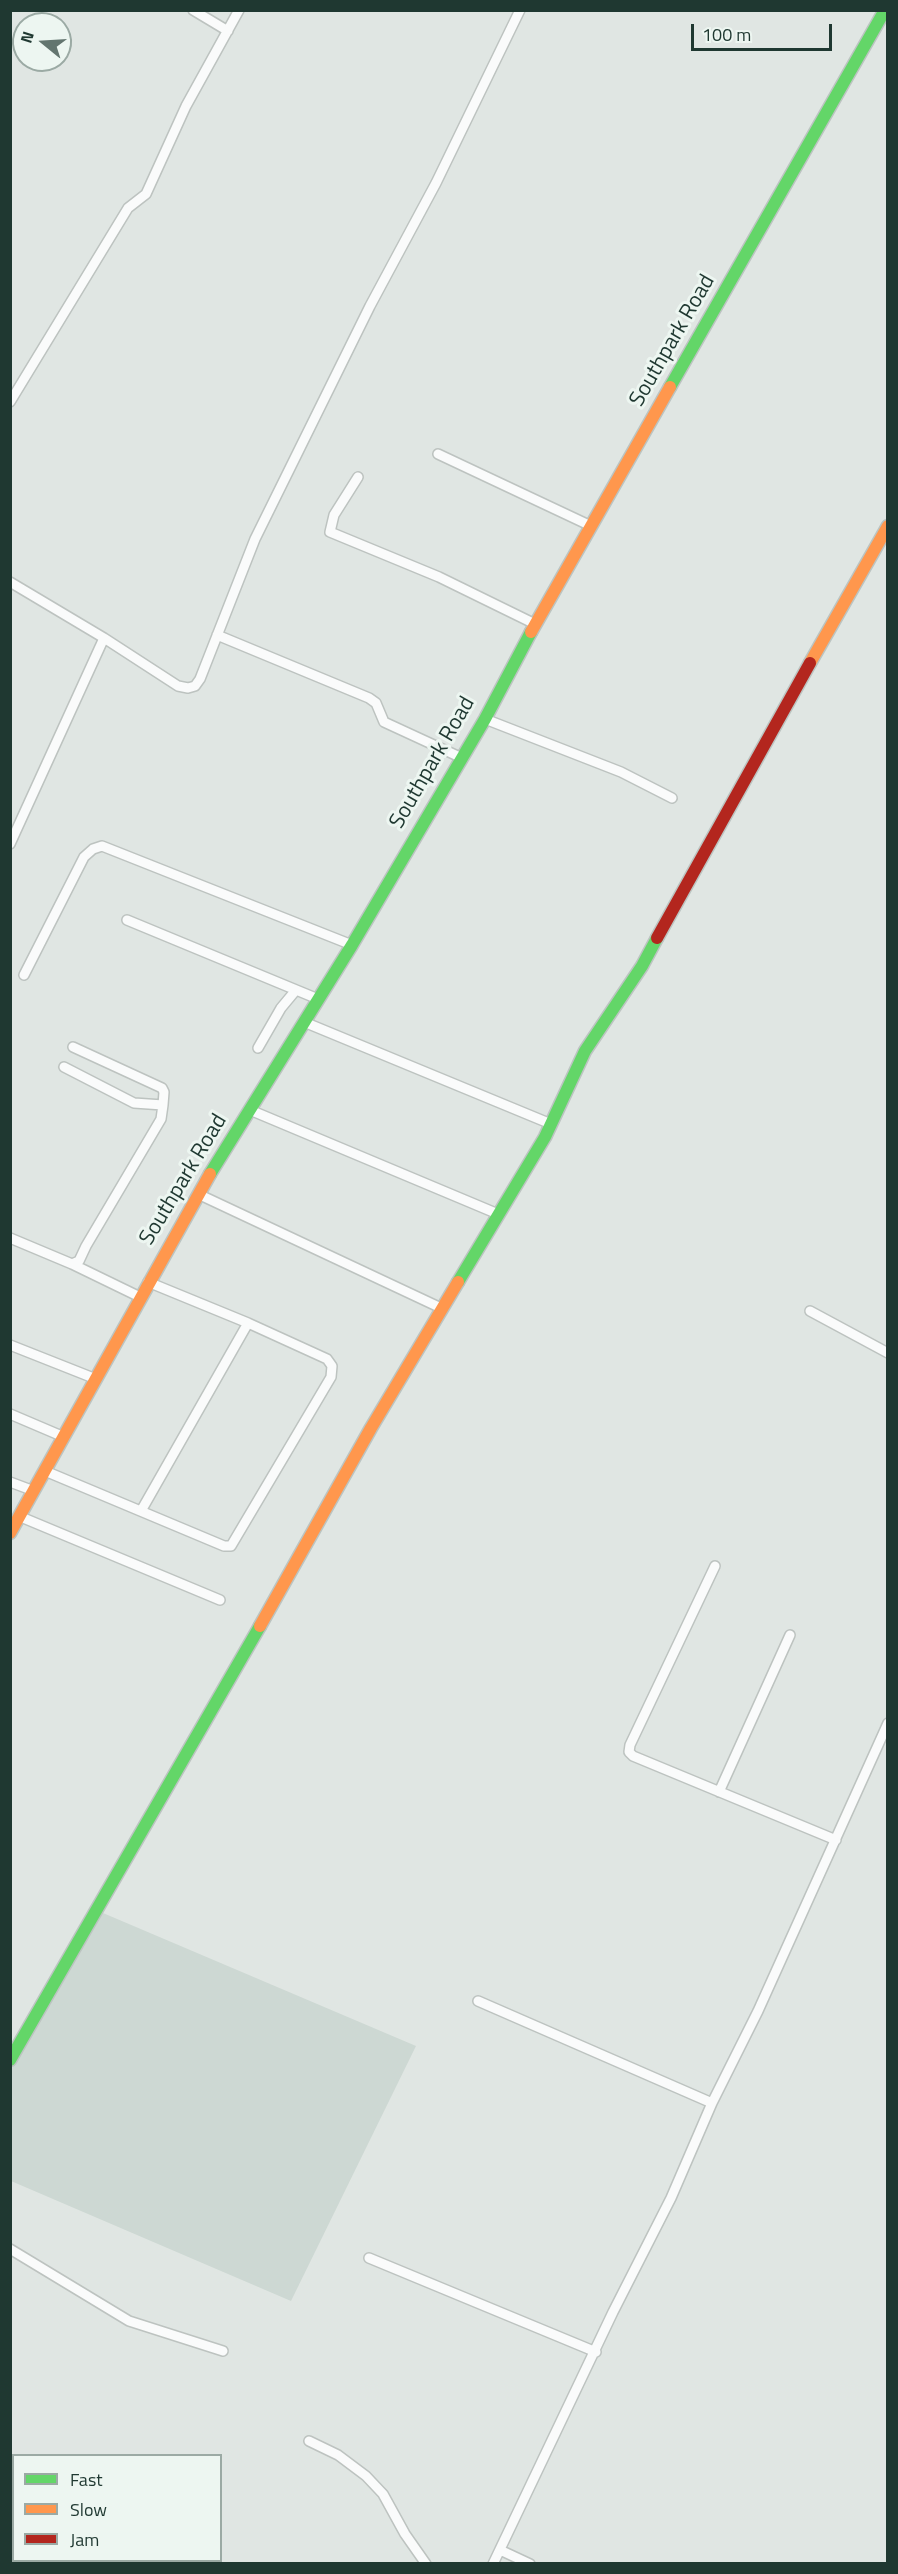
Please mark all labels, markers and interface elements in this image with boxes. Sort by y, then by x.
north arrow [12,12,72,72]
scale bar [694,12,835,50]
text: 100 m [702,21,751,48]
text: N [14,28,40,46]
street label: Southpark Road [625,270,721,412]
street label: Southpark Road [385,692,481,834]
street label: Southpark Road [135,1110,233,1250]
legend [12,2454,222,2562]
text: Fast [70,2466,103,2493]
text: Slow [70,2496,107,2523]
text: Jam [70,2526,99,2553]

